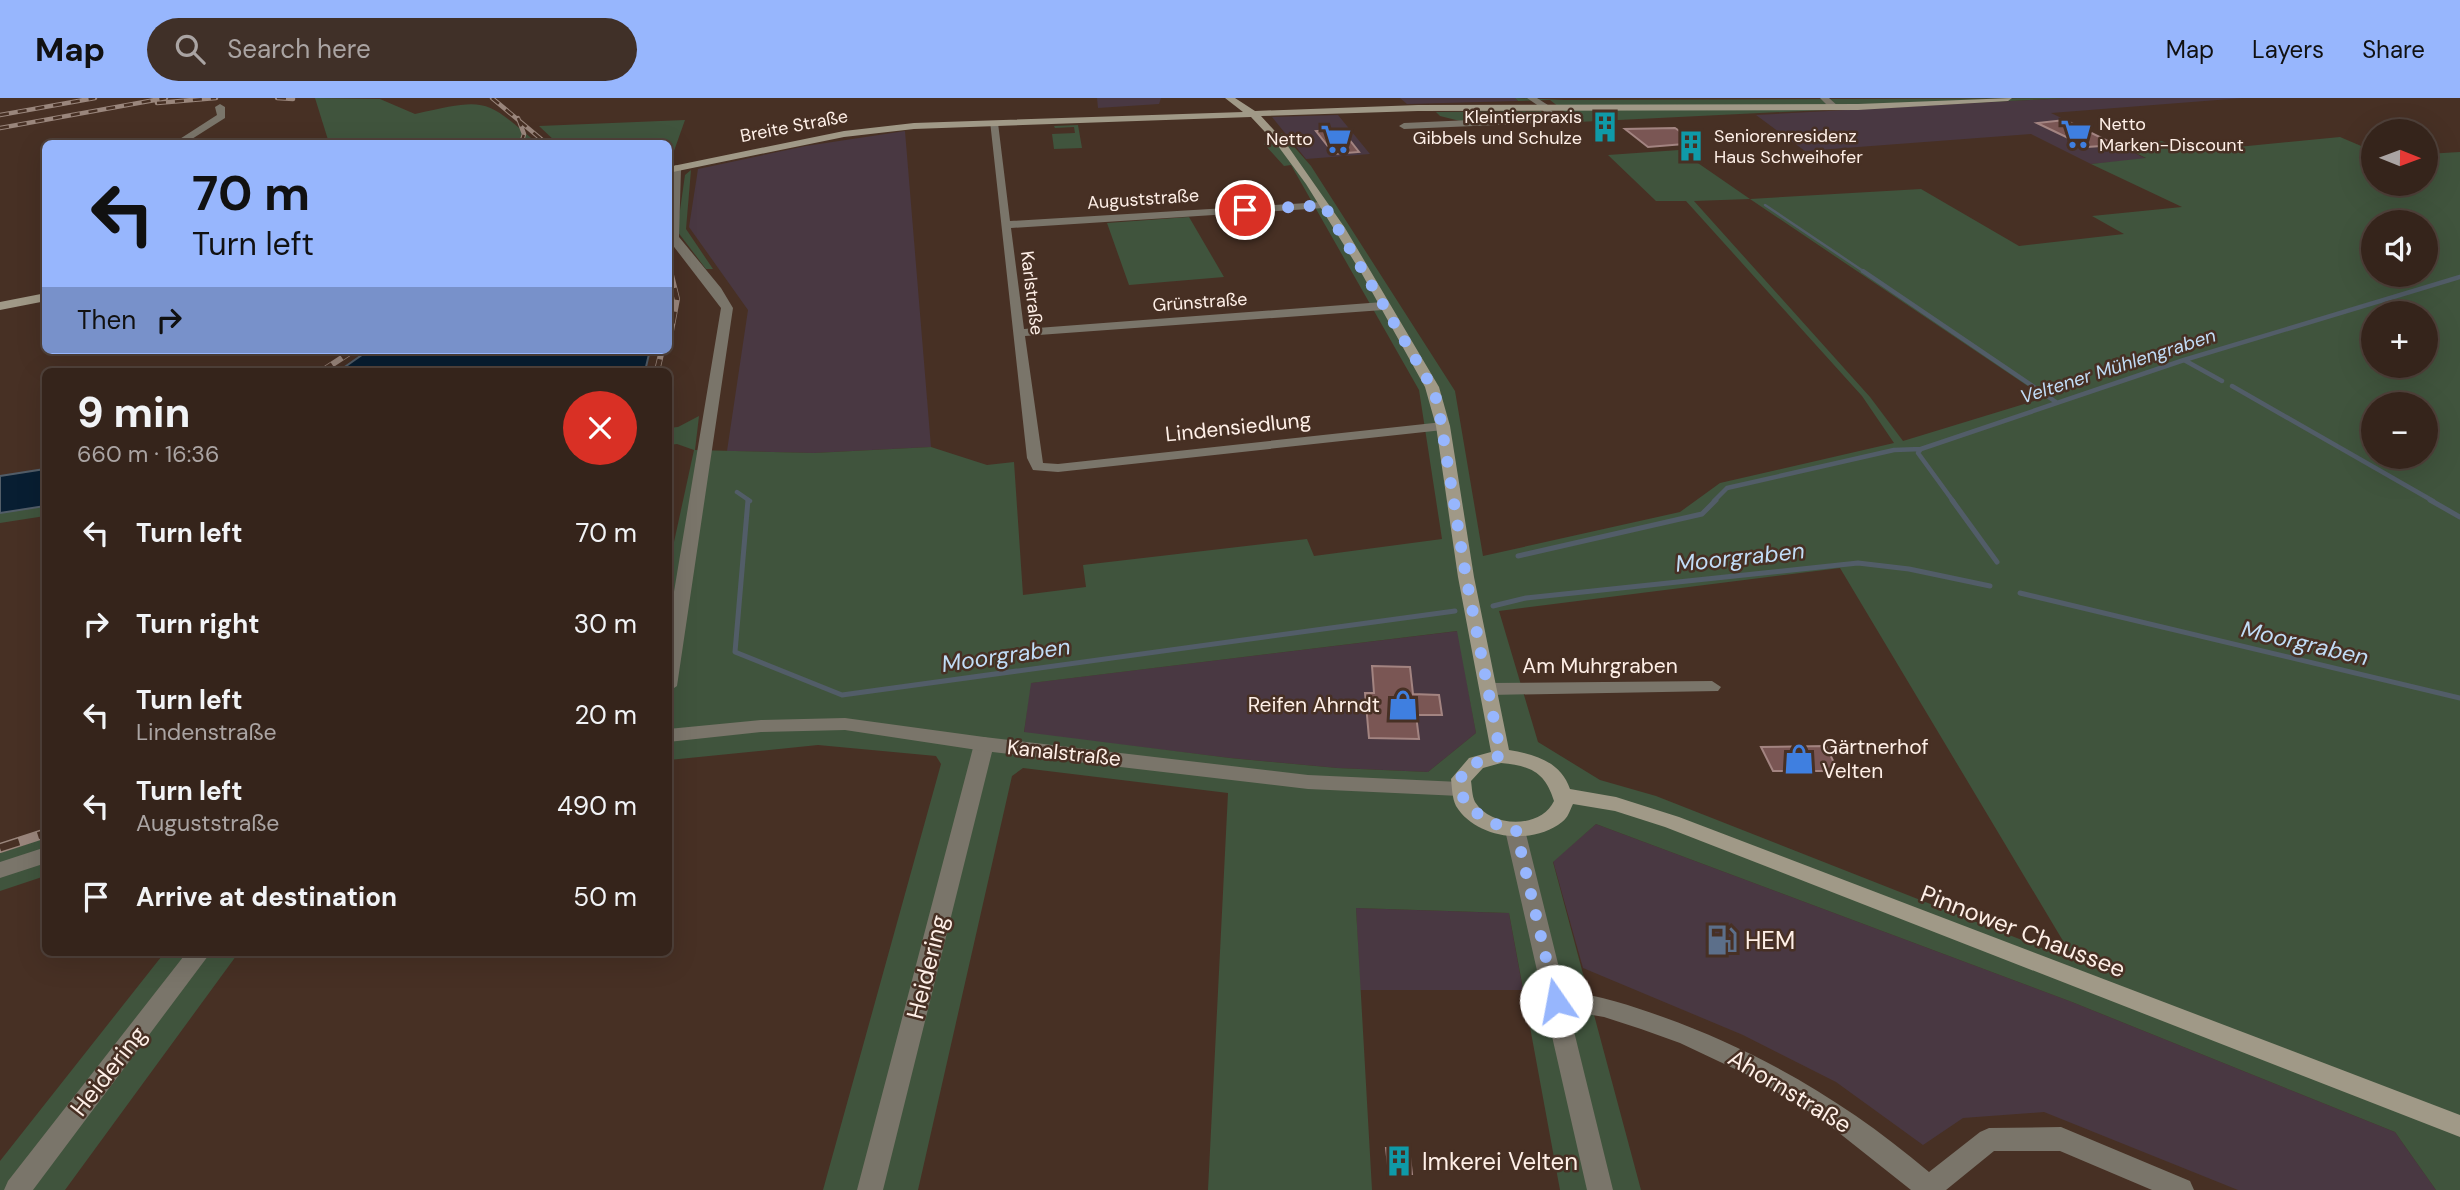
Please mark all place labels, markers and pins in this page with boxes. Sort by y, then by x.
place label: Kleintierpraxis Gibbels und Schulze [1413,105,1582,150]
building icon: Kleintierpraxis Gibbels und Schulze [1588,110,1622,144]
place label: Netto Marken-Discount [2099,112,2244,157]
supermarket icon: Netto Marken-Discount [2059,117,2093,151]
supermarket icon: Netto [1319,122,1353,156]
place label: Seniorenresidenz Haus Schweihofer [1714,124,1863,169]
place label: Netto [1266,127,1313,151]
building icon: Seniorenresidenz Haus Schweihofer [1674,129,1708,163]
pin [1215,180,1275,240]
shop icon: Reifen Ahrndt [1386,688,1420,722]
place label: Reifen Ahrndt [1248,691,1380,719]
place label: Gärtnerhof Velten [1822,733,1929,785]
shop icon: Gärtnerhof Velten [1782,742,1816,776]
fuel station icon: HEM [1705,923,1739,957]
place label: HEM [1745,925,1795,956]
building icon: Imkerei Velten [1382,1144,1416,1178]
place label: Imkerei Velten [1422,1146,1578,1177]

